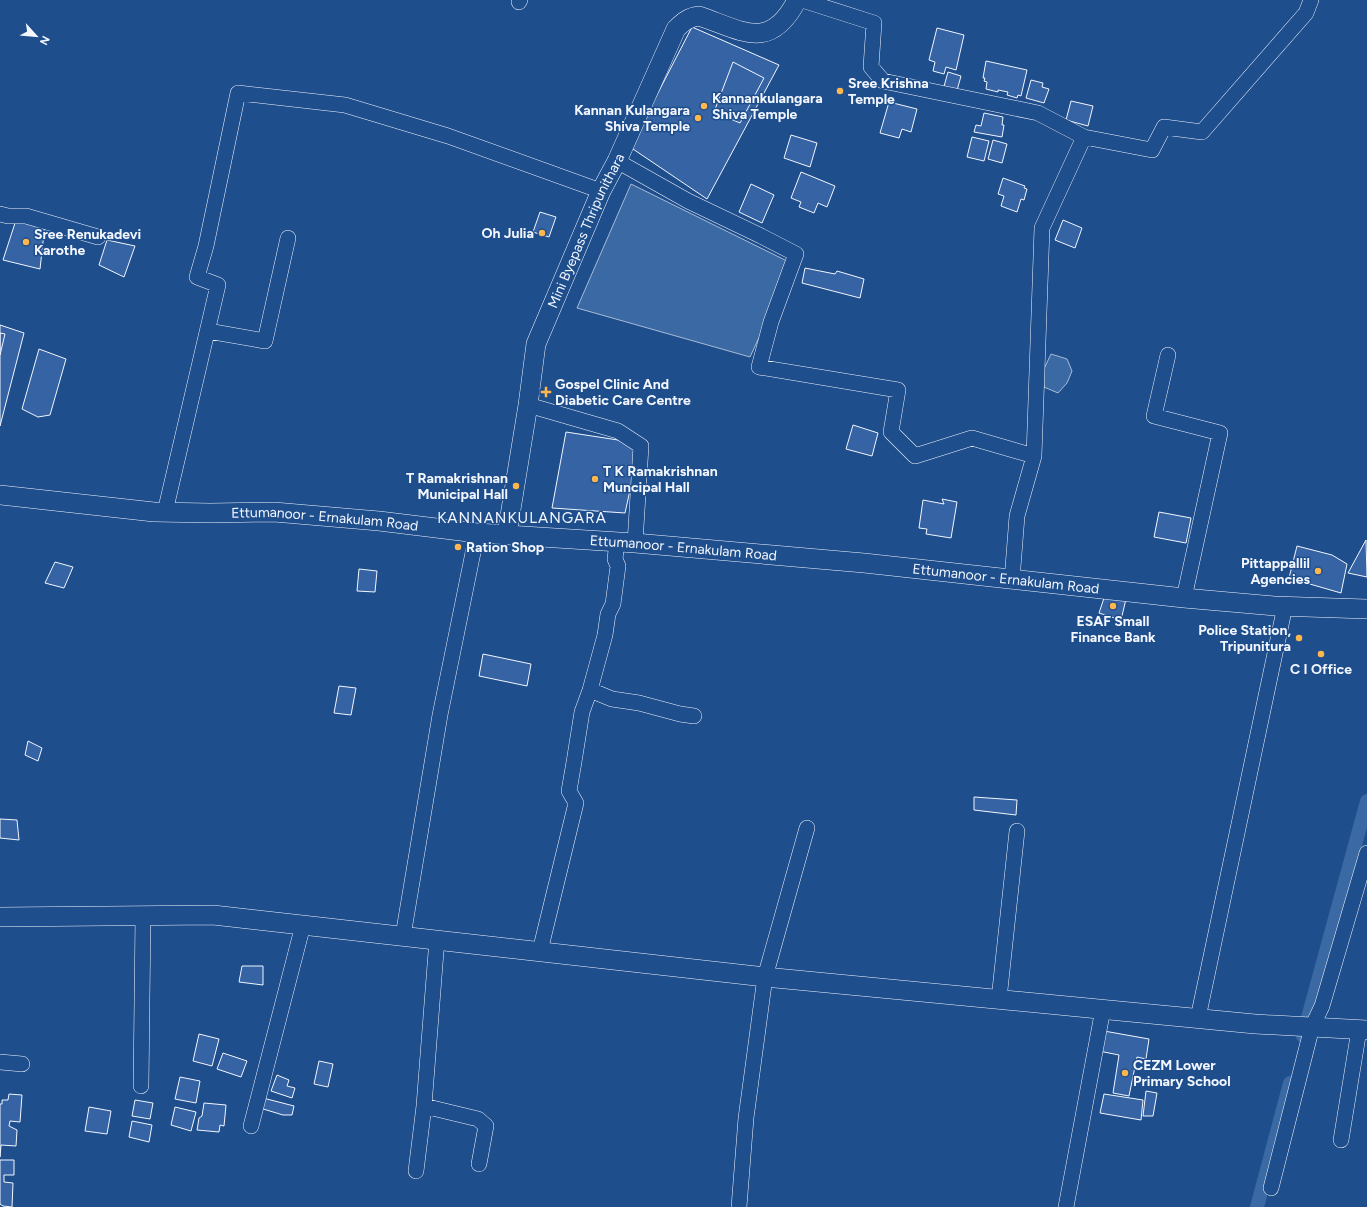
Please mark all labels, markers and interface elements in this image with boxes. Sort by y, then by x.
north arrow [16,16,56,56]
text: N [37,34,52,47]
place label: Sree Krishna Temple [848,75,929,108]
marker: Sree Krishna Temple [835,86,845,96]
place label: Kannankulangara Shiva Temple [712,90,823,123]
marker: Kannankulangara Shiva Temple [699,101,709,111]
place label: Kannan Kulangara Shiva Temple [574,102,690,135]
marker: Kannan Kulangara Shiva Temple [693,113,703,123]
street label: Mini Byepass Thripunithara [544,151,628,311]
place label: Oh Julia [481,225,534,242]
place label: Sree Renukadevi Karothe [34,226,141,259]
marker: Oh Julia [537,228,547,238]
marker: Sree Renukadevi Karothe [21,237,31,247]
place label: Gospel Clinic And Diabetic Care Centre [555,376,691,409]
marker: Gospel Clinic And Diabetic Care Centre [540,386,552,398]
place label: T K Ramakrishnan Muncipal Hall [603,463,718,496]
place label: T Ramakrishnan Municipal Hall [406,470,508,503]
marker: T K Ramakrishnan Muncipal Hall [590,474,600,484]
marker: T Ramakrishnan Municipal Hall [511,481,521,491]
street label: Ettumanoor - Ernakulam Road [231,504,419,535]
district label: KANNANKULANGARA [437,509,607,527]
street label: Ettumanoor - Ernakulam Road [589,532,778,564]
place label: Ration Shop [466,539,544,556]
marker: Ration Shop [453,542,463,552]
place label: Pittappallil Agencies [1241,555,1310,588]
street label: Ettumanoor - Ernakulam Road [912,560,1100,598]
marker: Pittappallil Agencies [1313,566,1323,576]
marker: ESAF Small Finance Bank [1108,601,1118,611]
place label: ESAF Small Finance Bank [1070,613,1156,646]
place label: Police Station, Tripunitura [1198,622,1291,655]
marker: Police Station, Tripunitura [1294,633,1304,643]
marker: C I Office [1316,649,1326,659]
place label: C I Office [1290,661,1352,678]
place label: CEZM Lower Primary School [1133,1057,1231,1090]
marker: CEZM Lower Primary School [1120,1068,1130,1078]

